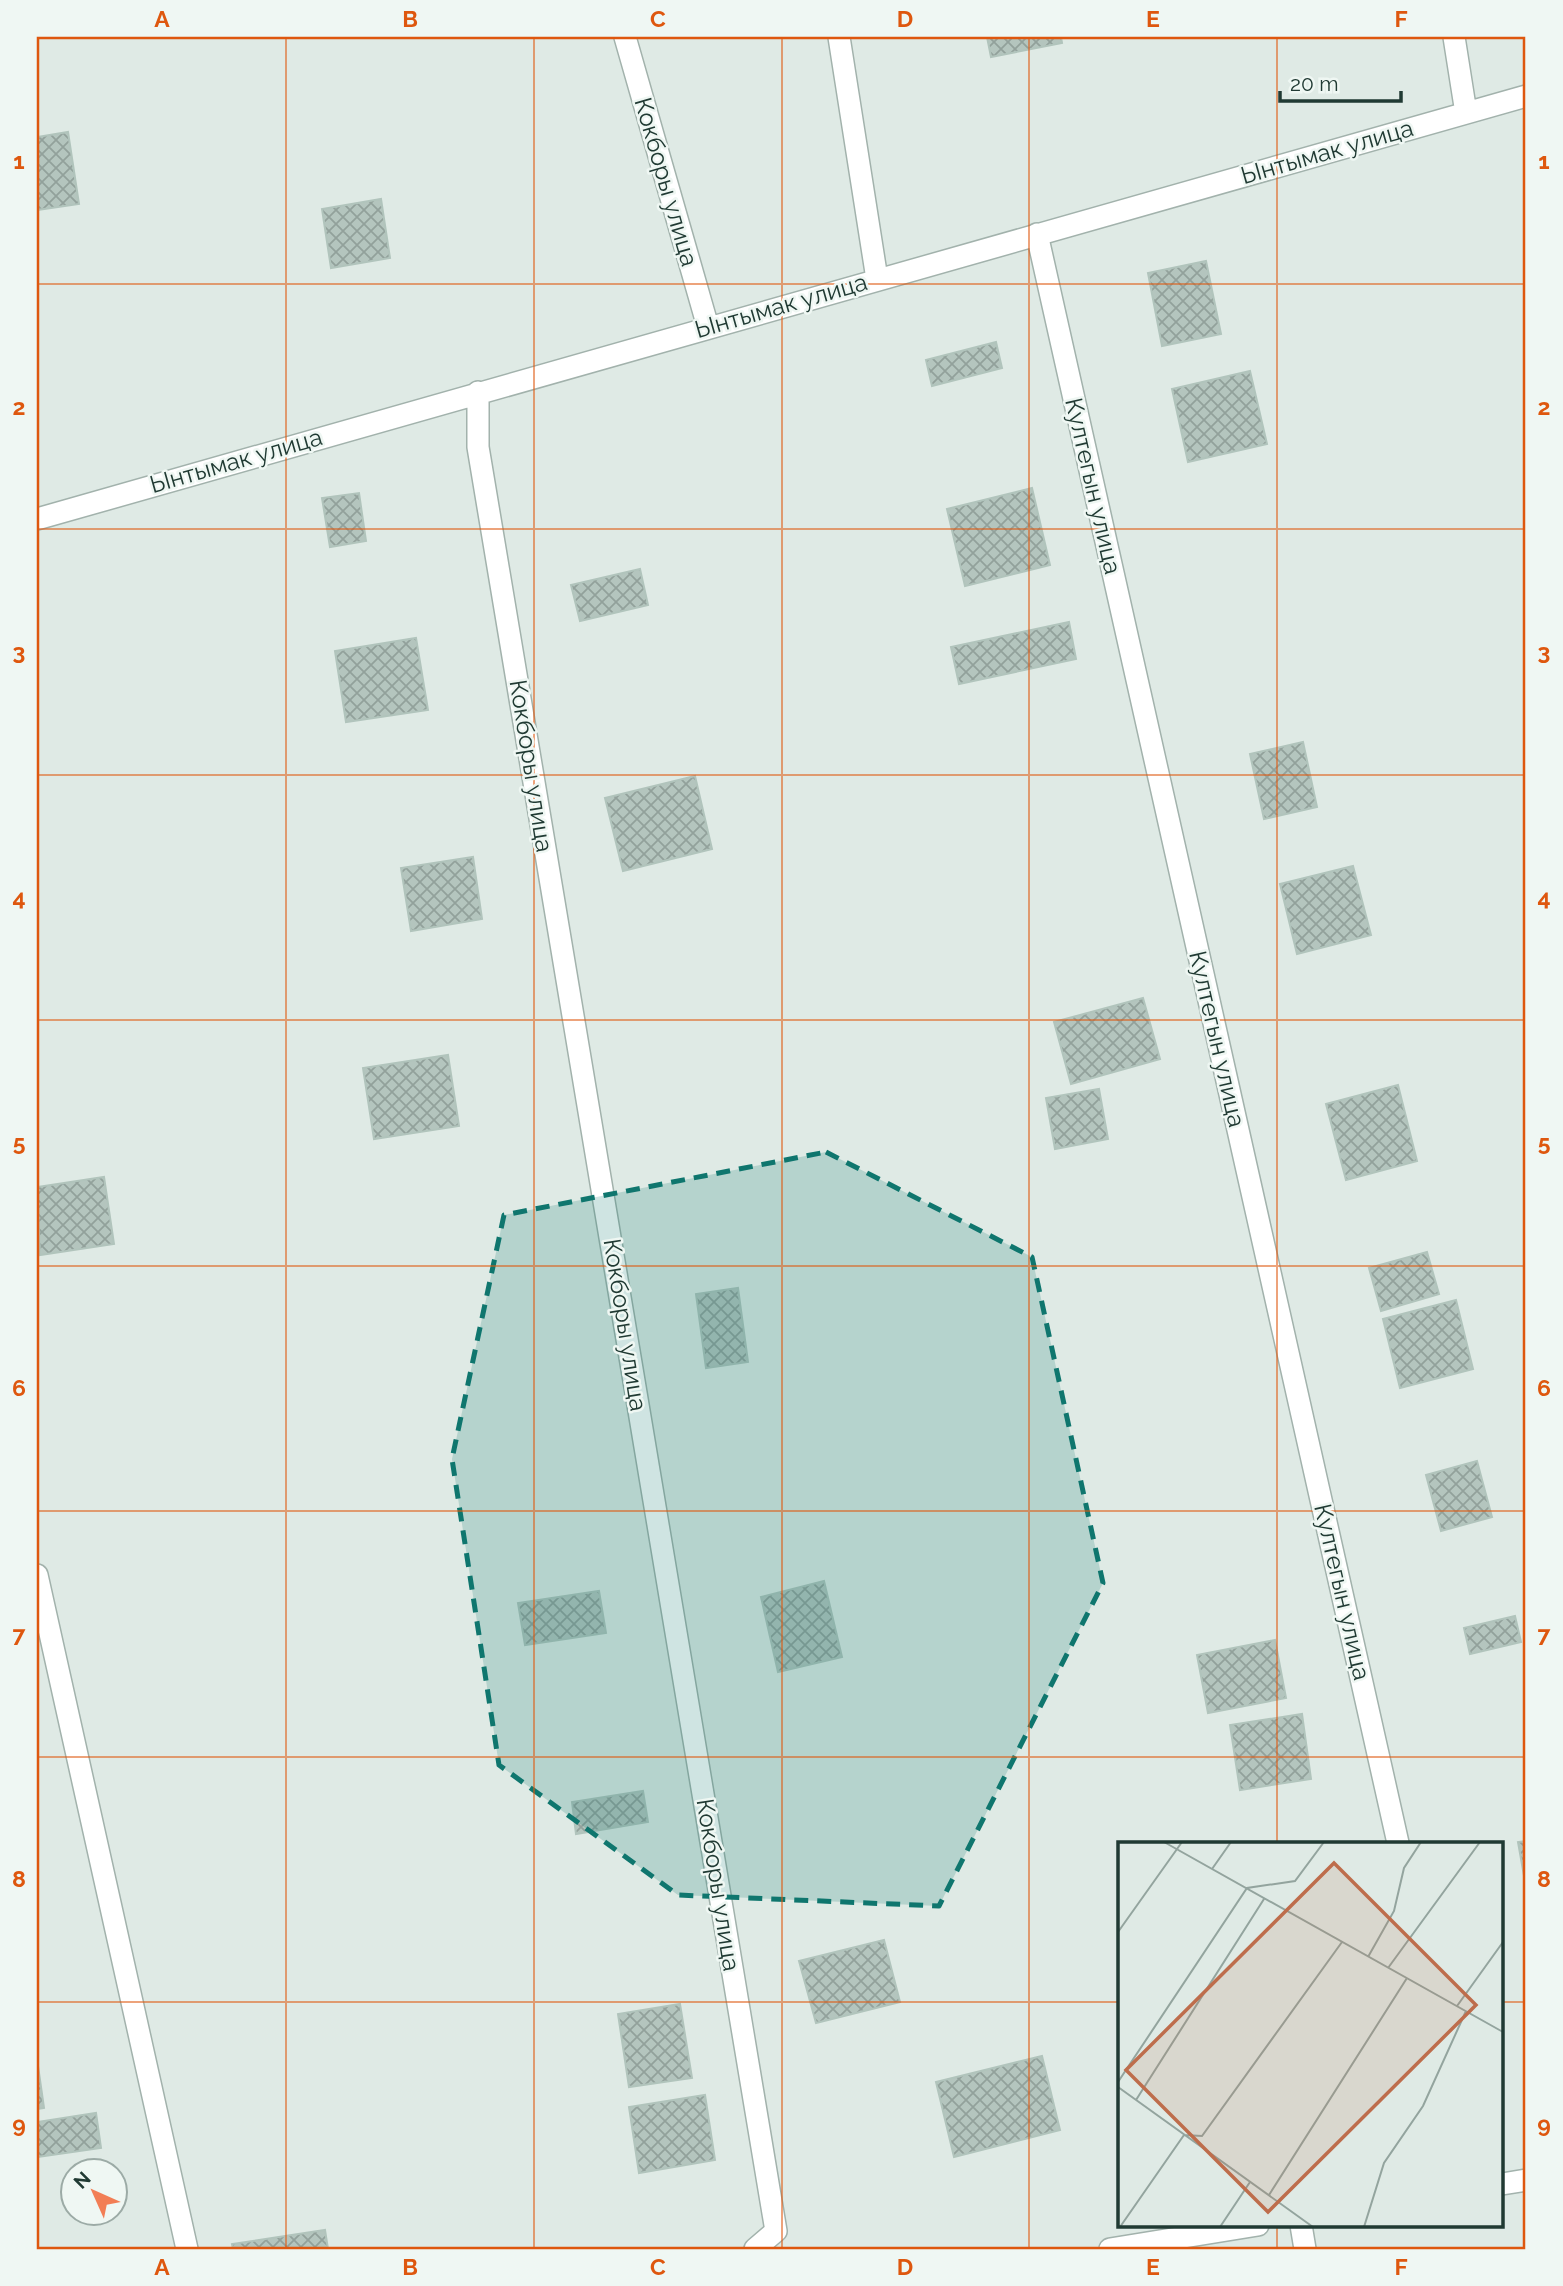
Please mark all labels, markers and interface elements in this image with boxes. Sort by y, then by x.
text: A [154,5,170,32]
text: B [402,5,418,32]
text: C [650,5,666,32]
text: D [897,5,913,32]
text: E [1146,5,1160,32]
text: F [1394,5,1408,32]
scale bar [1280,60,1400,104]
text: 20 m [1290,71,1338,96]
street label: Кокборы улица [629,94,704,270]
street label: Ынтымак улица [1237,113,1416,190]
text: 1 [13,147,25,174]
text: 1 [1538,147,1550,174]
street label: Ынтымак улица [691,267,870,344]
text: 2 [13,393,25,420]
text: 2 [1538,393,1550,420]
street label: Култегын улица [1059,395,1128,577]
street label: Ынтымак улица [146,422,325,499]
text: 3 [13,638,25,665]
text: 3 [1538,638,1550,665]
street label: Кокборы улица [504,678,559,854]
text: 4 [12,884,26,911]
text: 4 [1537,884,1551,911]
street label: Култегын улица [1183,948,1252,1130]
text: 5 [13,1129,26,1156]
text: 5 [1538,1129,1551,1156]
street label: Кокборы улица [598,1237,653,1413]
text: 6 [12,1374,26,1401]
text: 6 [1537,1374,1551,1401]
street label: Култегын улица [1308,1501,1377,1683]
text: 7 [13,1620,26,1647]
text: 7 [1538,1620,1551,1647]
street label: Кокборы улица [691,1797,746,1973]
inset map [1118,1842,1504,2226]
text: 8 [12,1865,26,1892]
text: 8 [1537,1865,1551,1892]
text: 9 [12,2111,26,2138]
text: 9 [1537,2111,1551,2138]
north arrow [60,2156,130,2226]
text: N [69,2167,95,2193]
text: A [154,2253,170,2280]
text: B [402,2253,418,2280]
text: C [650,2253,666,2280]
text: D [897,2253,913,2280]
text: E [1146,2253,1160,2280]
text: F [1394,2253,1408,2280]

